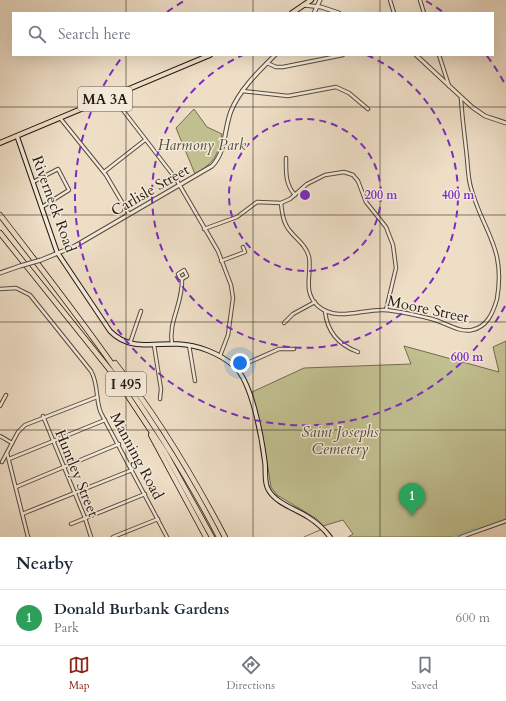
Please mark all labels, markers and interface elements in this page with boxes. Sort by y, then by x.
search box [12,12,494,56]
icon: search [26,23,48,45]
text: Search here [58,24,131,44]
road number: MA 3A [78,87,132,111]
park label: Harmony Park [158,135,247,155]
street label: Riverneck Road [27,153,81,255]
street label: Carlisle Street [107,159,193,220]
text: 200 m [365,187,398,203]
text: 400 m [442,187,475,203]
centre of rings [298,188,312,202]
street label: Moore Street [385,291,471,327]
text: 600 m [451,349,484,365]
your location [230,353,250,373]
road number: I 495 [106,372,146,396]
street label: Manning Road [106,409,168,503]
park label: Saint Josephs Cemetery [302,422,379,459]
street label: Huntley Street [50,426,104,520]
pin: 1 [399,483,425,516]
text: Nearby [16,552,73,575]
text: Donald Burbank Gardens [54,599,229,619]
text: 1 [26,609,32,627]
text: 600 m [456,609,490,627]
text: Park [54,619,79,637]
tab: Map [68,654,90,693]
tab: Directions [226,654,275,693]
tab: Saved [411,654,438,693]

